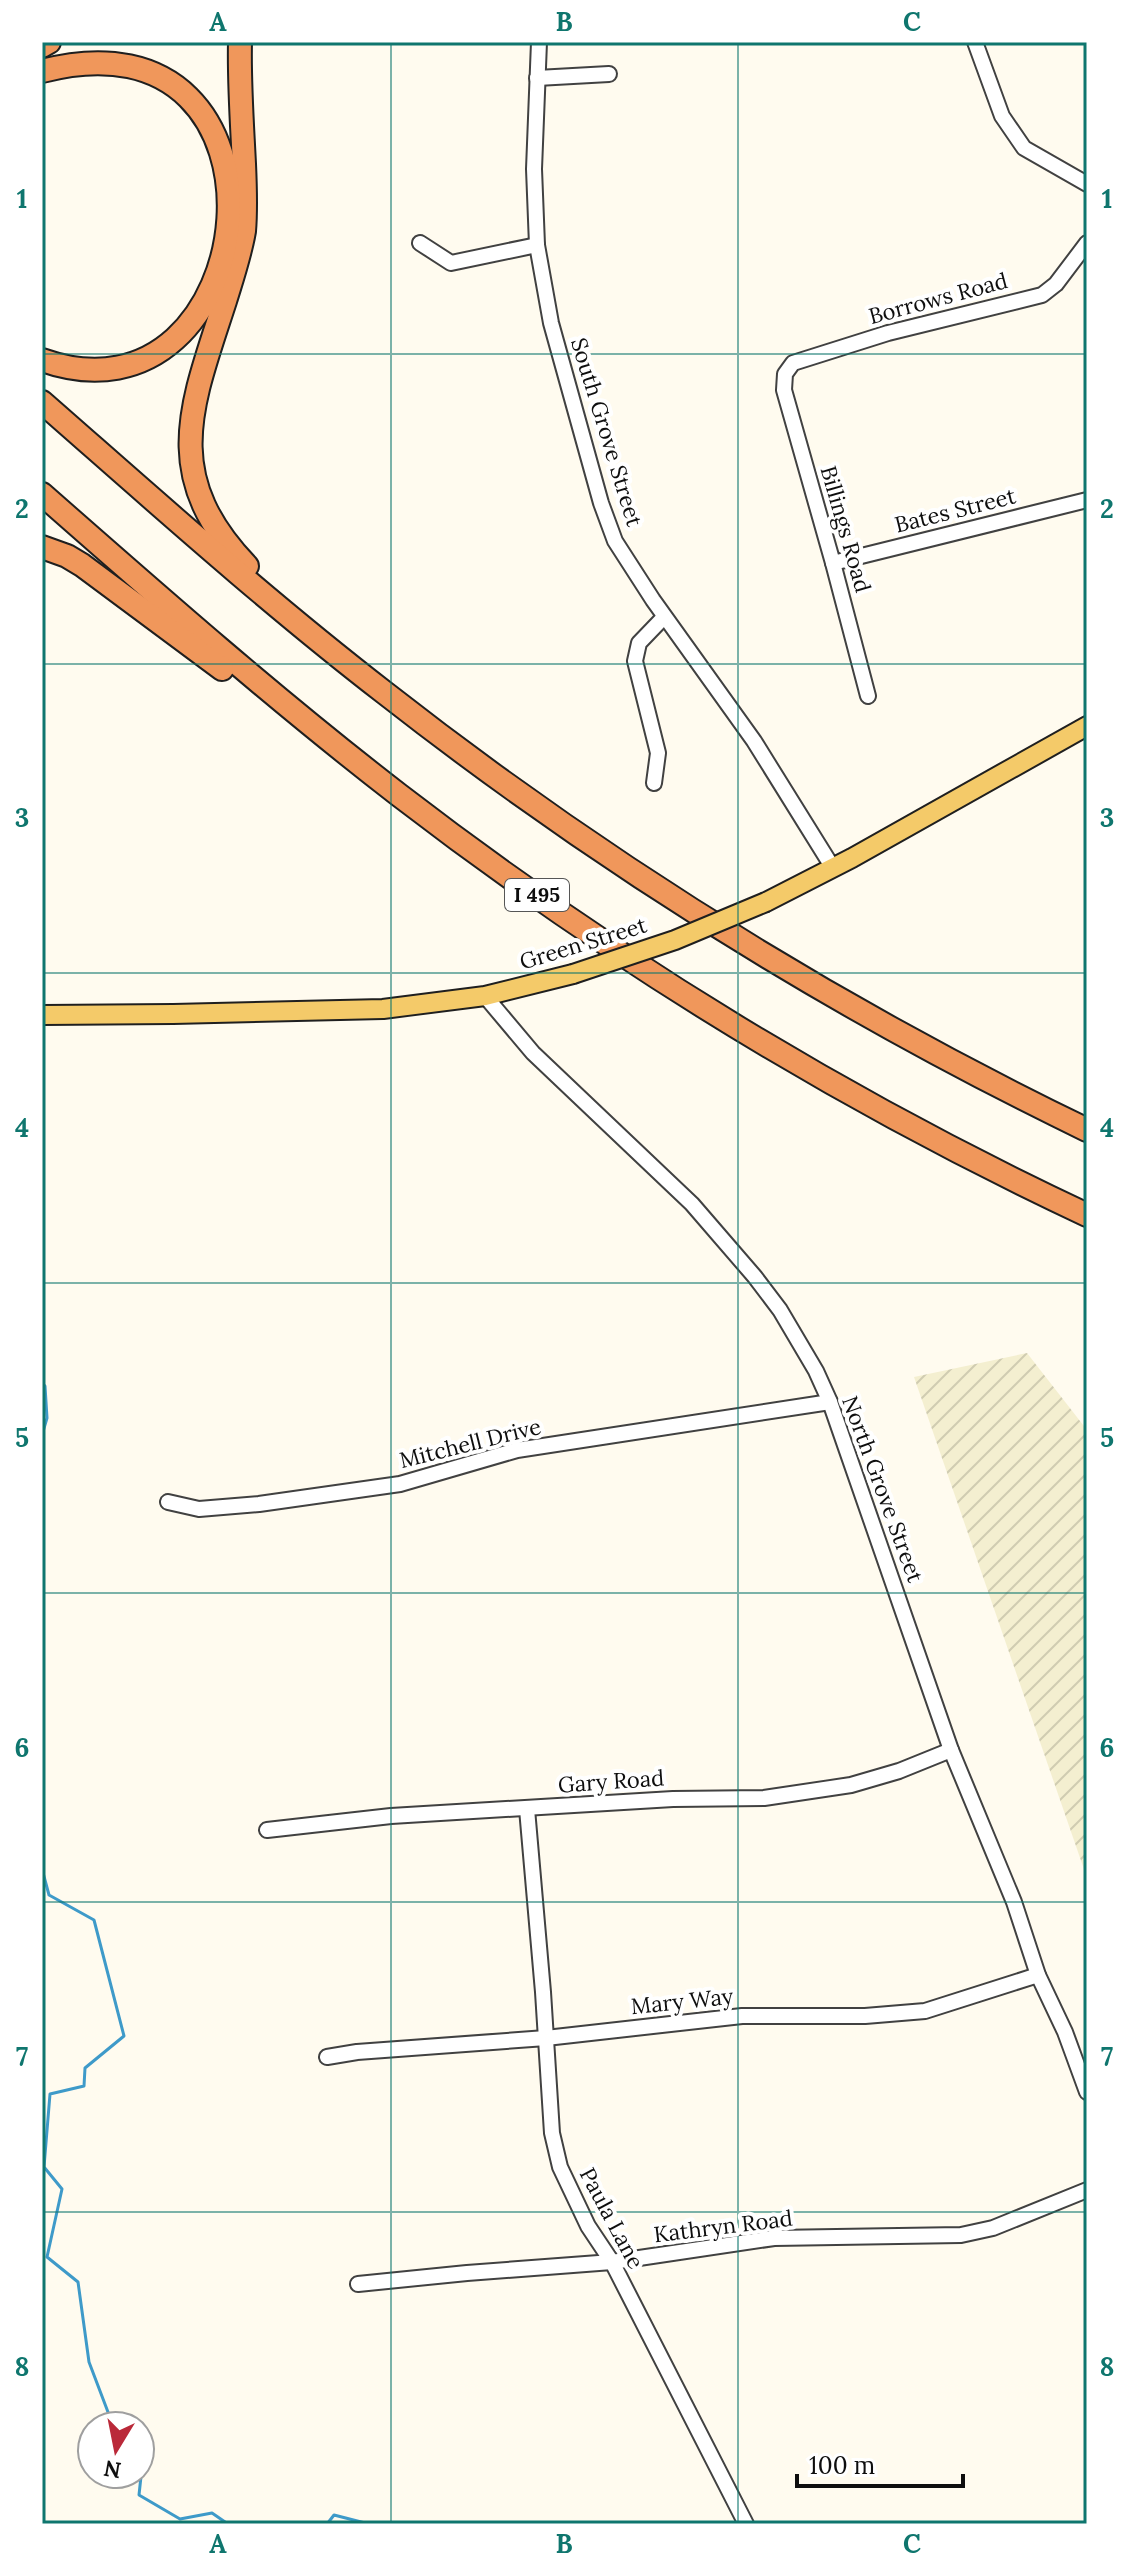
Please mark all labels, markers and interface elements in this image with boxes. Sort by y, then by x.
text: A [209,5,227,38]
text: B [555,5,573,38]
text: C [903,5,921,38]
text: 1 [17,182,27,215]
text: 1 [1102,182,1112,215]
street label: Borrows Road [865,266,1011,330]
street label: South Grove Street [565,334,649,530]
street label: Billings Road [815,462,877,596]
street label: Bates Street [892,481,1019,539]
text: 2 [15,492,29,525]
text: 2 [1100,492,1114,525]
text: 3 [15,801,29,834]
text: 3 [1100,801,1114,834]
road number: I 495 [505,879,569,911]
street label: Green Street [516,910,650,976]
text: 4 [15,1111,29,1144]
text: 4 [1100,1111,1114,1144]
street label: North Grove Street [836,1392,930,1587]
street label: Mitchell Drive [396,1412,544,1474]
text: 5 [15,1421,29,1454]
text: 5 [1100,1421,1114,1454]
text: 6 [15,1731,29,1764]
text: 6 [1100,1731,1114,1764]
street label: Gary Road [557,1763,665,1799]
street label: Mary Way [629,1982,735,2020]
text: 7 [16,2040,28,2073]
text: 7 [1101,2040,1113,2073]
street label: Paula Lane [574,2163,650,2273]
street label: Kathryn Road [652,2204,794,2248]
text: 8 [15,2350,29,2383]
text: 8 [1100,2350,1114,2383]
north arrow [76,2410,156,2490]
scale bar [797,2438,963,2488]
text: 100 m [809,2450,875,2481]
text: N [102,2454,123,2485]
text: A [209,2527,227,2560]
text: B [555,2527,573,2560]
text: C [903,2527,921,2560]

